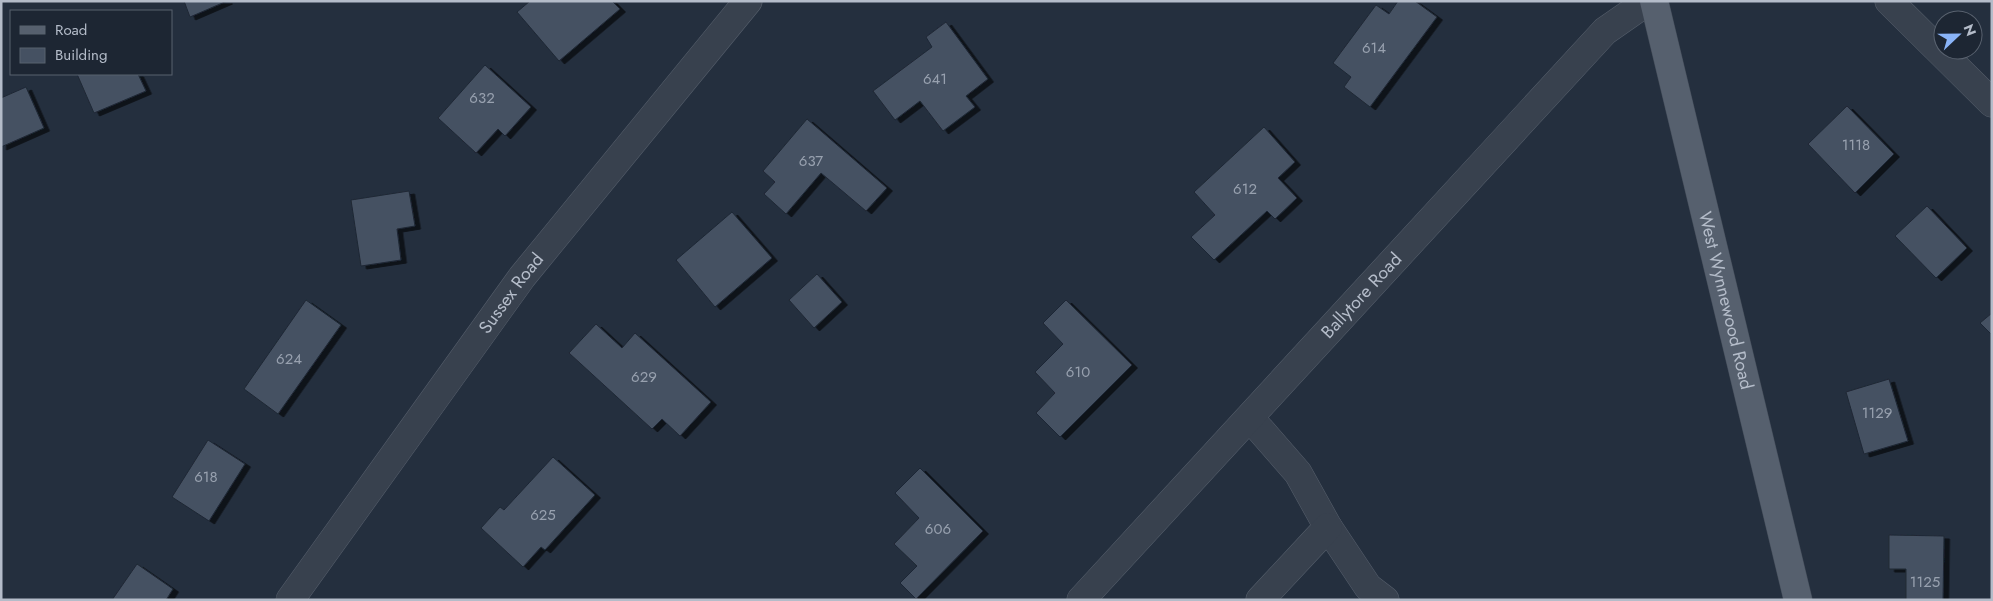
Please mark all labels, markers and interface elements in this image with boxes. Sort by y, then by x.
legend [10,10,172,75]
north arrow [1933,10,1983,60]
text: Road [55,19,87,41]
text: N [1959,21,1981,39]
house number: 614 [1362,37,1386,59]
text: Building [55,44,107,66]
house number: 641 [923,68,947,90]
house number: 632 [469,87,495,109]
house number: 1118 [1842,134,1870,156]
house number: 637 [799,150,823,172]
house number: 612 [1233,178,1257,200]
street label: West Wynnewood Road [1692,209,1760,392]
street label: Sussex Road [472,247,550,339]
street label: Ballytore Road [1315,247,1408,344]
house number: 624 [276,348,302,370]
house number: 610 [1066,361,1090,383]
house number: 629 [631,366,657,388]
house number: 1129 [1862,402,1892,424]
house number: 618 [194,466,218,488]
house number: 625 [530,504,556,526]
house number: 606 [925,518,951,540]
house number: 1125 [1910,571,1940,593]

